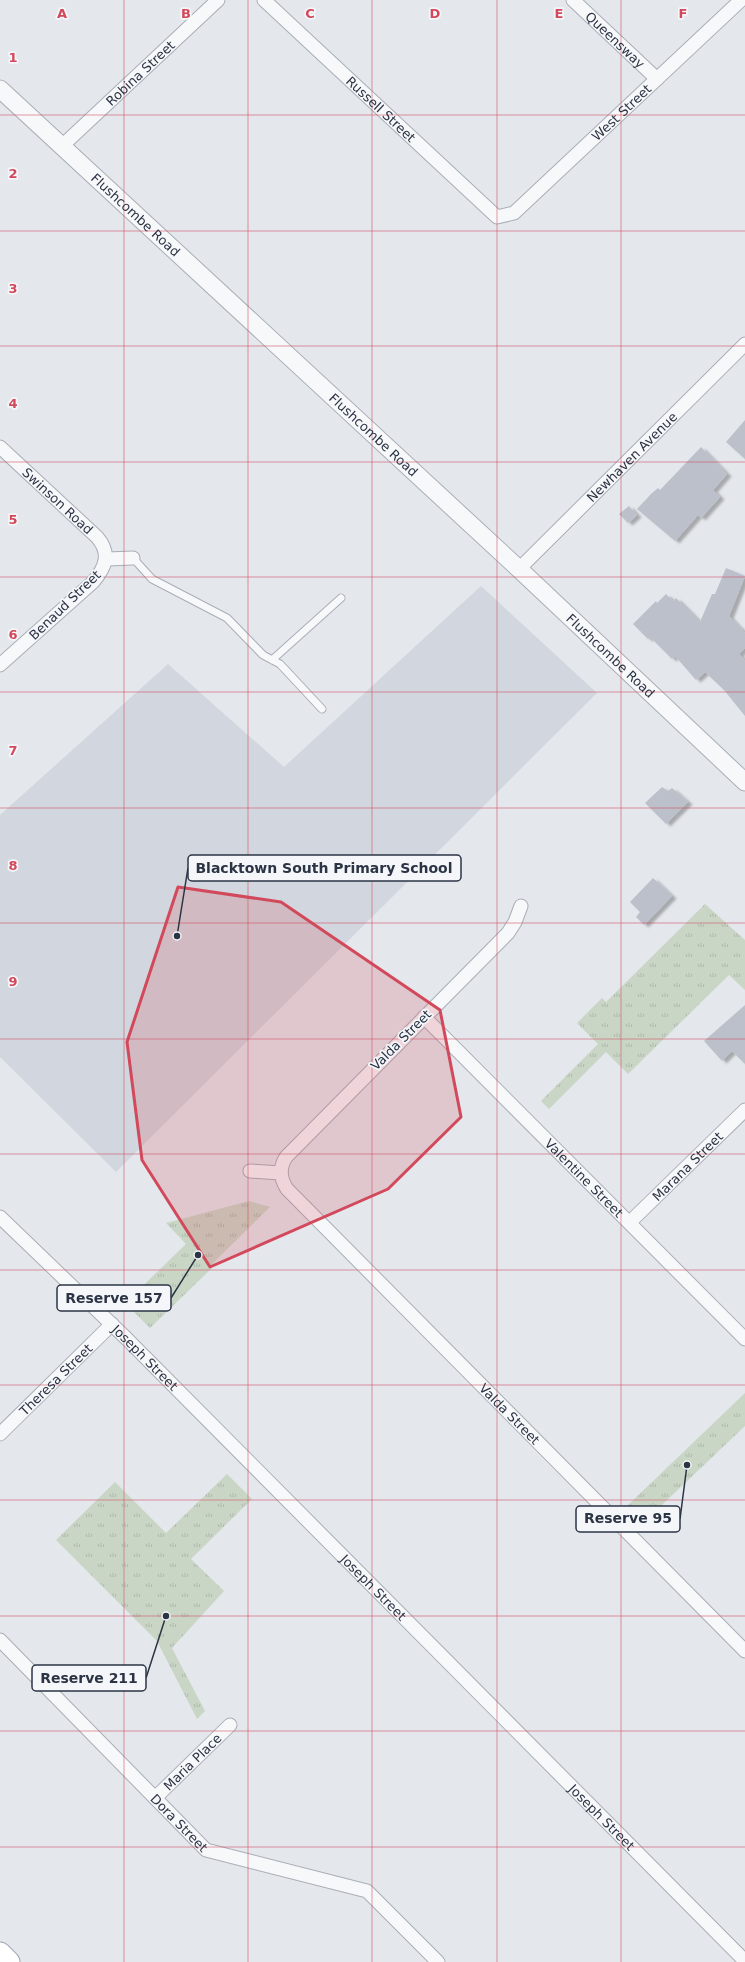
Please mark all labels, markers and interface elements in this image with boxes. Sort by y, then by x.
text: A [57,6,67,21]
text: B [181,6,191,21]
text: C [305,6,315,21]
text: D [430,6,441,21]
text: E [555,6,563,21]
text: F [679,6,687,21]
street label: Queensway [582,8,648,71]
street label: Robina Street [103,37,177,109]
text: 1 [8,50,18,65]
street label: Russell Street [343,73,419,145]
street label: West Street [589,81,654,144]
text: 2 [8,166,18,181]
street label: Flushcombe Road [88,170,183,259]
text: 3 [8,281,18,296]
street label: Flushcombe Road [326,390,421,479]
text: 4 [8,396,18,411]
street label: Newhaven Avenue [584,409,680,505]
street label: Swinson Road [20,464,96,537]
text: 5 [8,512,18,527]
street label: Benaud Street [26,567,104,643]
street label: Flushcombe Road [564,610,658,700]
text: 6 [8,627,18,642]
text: 7 [8,743,18,758]
callout: Blacktown South Primary School [188,855,461,881]
text: 8 [8,858,18,873]
text: Blacktown South Primary School [195,860,453,876]
text: 9 [8,974,18,989]
street label: Valda Street [368,1007,434,1073]
street label: Marana Street [649,1129,726,1204]
street label: Valentine Street [542,1135,626,1220]
callout: Reserve 157 [57,1285,171,1311]
text: Reserve 157 [65,1290,163,1306]
street label: Joseph Street [108,1321,181,1393]
street label: Theresa Street [16,1340,95,1419]
street label: Valda Street [477,1380,543,1447]
callout: Reserve 95 [576,1506,680,1532]
text: Reserve 95 [584,1510,672,1526]
street label: Joseph Street [337,1550,410,1623]
callout: Reserve 211 [32,1665,146,1691]
text: Reserve 211 [40,1670,138,1686]
street label: Maria Place [160,1730,224,1793]
street label: Joseph Street [565,1780,638,1853]
street label: Dora Street [148,1791,211,1855]

